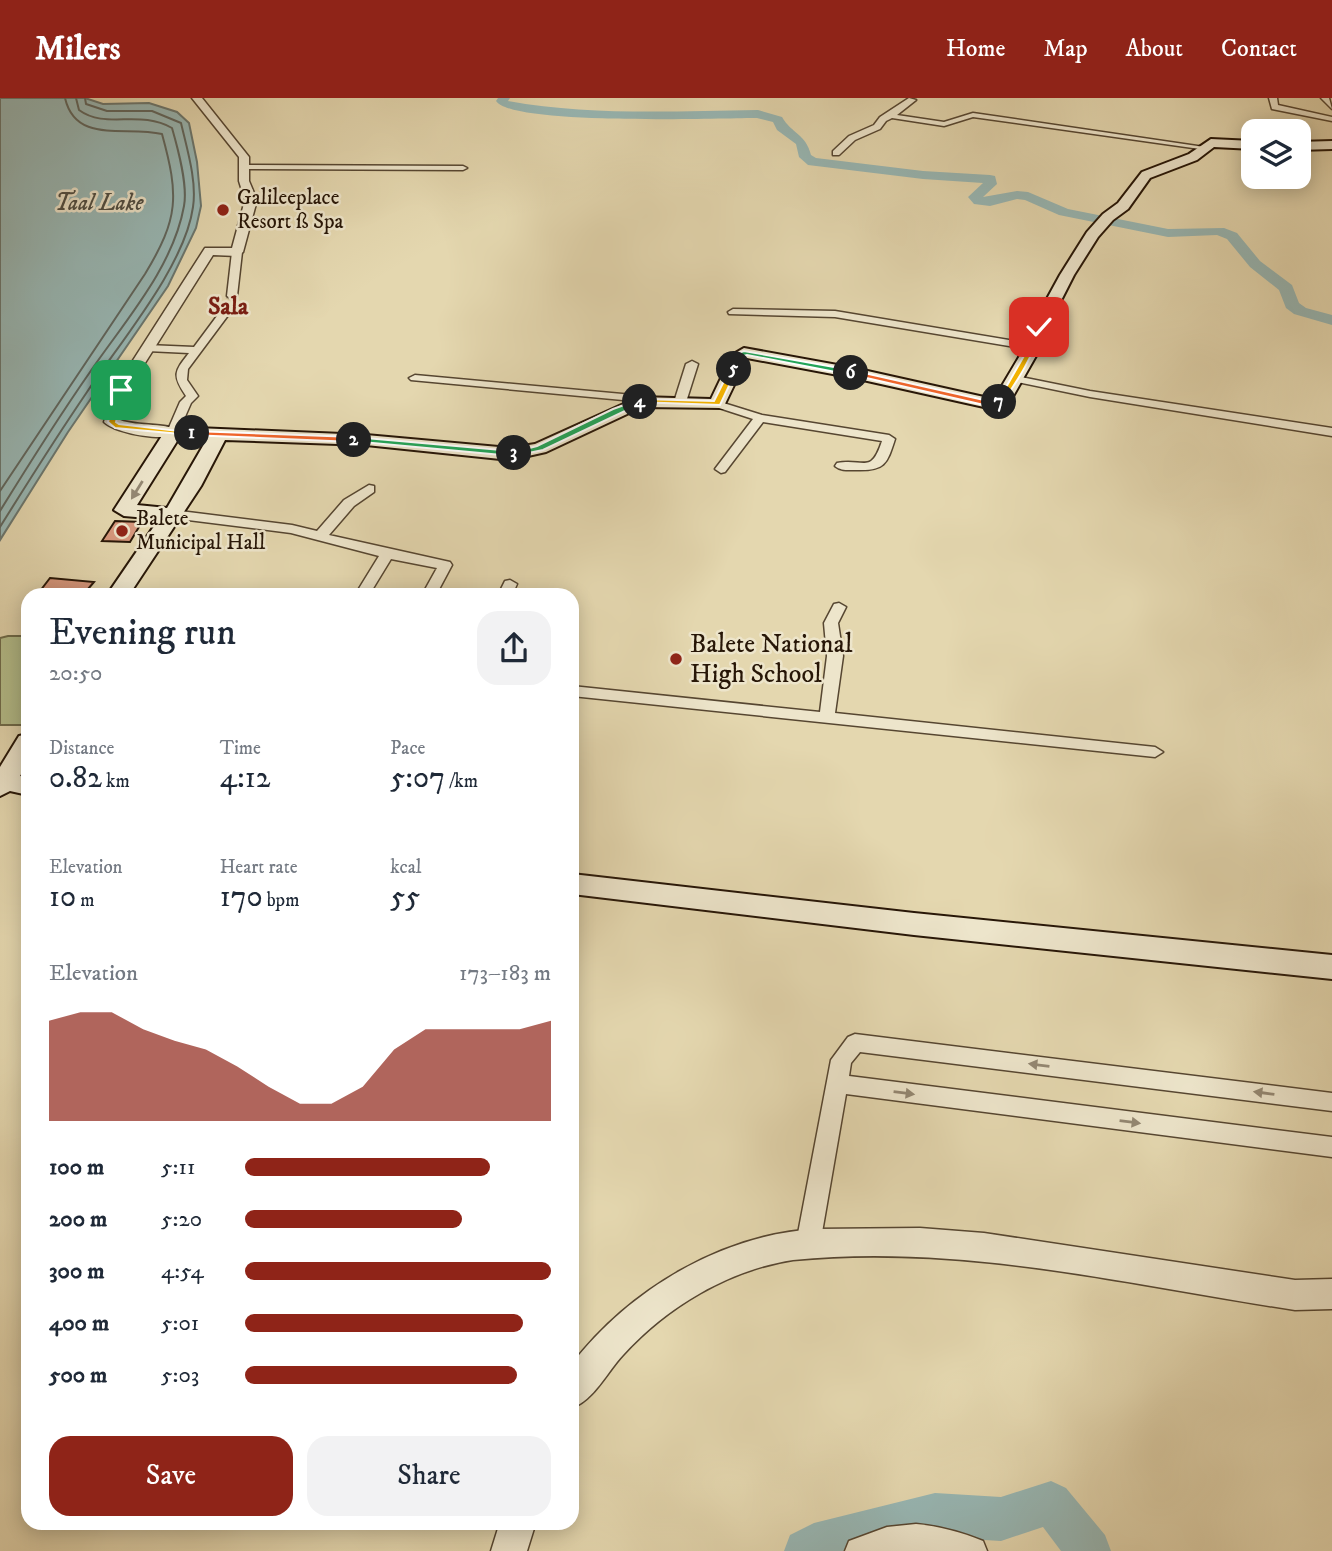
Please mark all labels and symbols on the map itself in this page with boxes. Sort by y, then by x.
place label: Galileeplace Resort ß Spa [237,185,344,235]
water label: Taal Lake [55,189,144,218]
marker: Galileeplace Resort ß Spa [215,202,231,218]
district label: Sala [208,292,249,322]
pin [1009,297,1069,357]
pin: 5 [716,352,752,386]
pin: 6 [834,356,868,390]
pin [91,360,151,420]
pin: 4 [622,384,658,420]
pin: 7 [982,384,1016,420]
pin: 1 [174,416,210,450]
pin: 2 [336,422,372,458]
pin: 3 [496,436,532,470]
one-way arrow [130,480,143,500]
place label: Balete Municipal Hall [136,506,266,556]
marker: Balete Municipal Hall [114,523,130,539]
place label: Balete National High School [690,628,853,691]
marker: Balete National High School [668,651,684,667]
one-way arrow [1027,1060,1049,1071]
one-way arrow [894,1087,916,1098]
one-way arrow [1253,1087,1275,1098]
one-way arrow [1119,1116,1141,1127]

